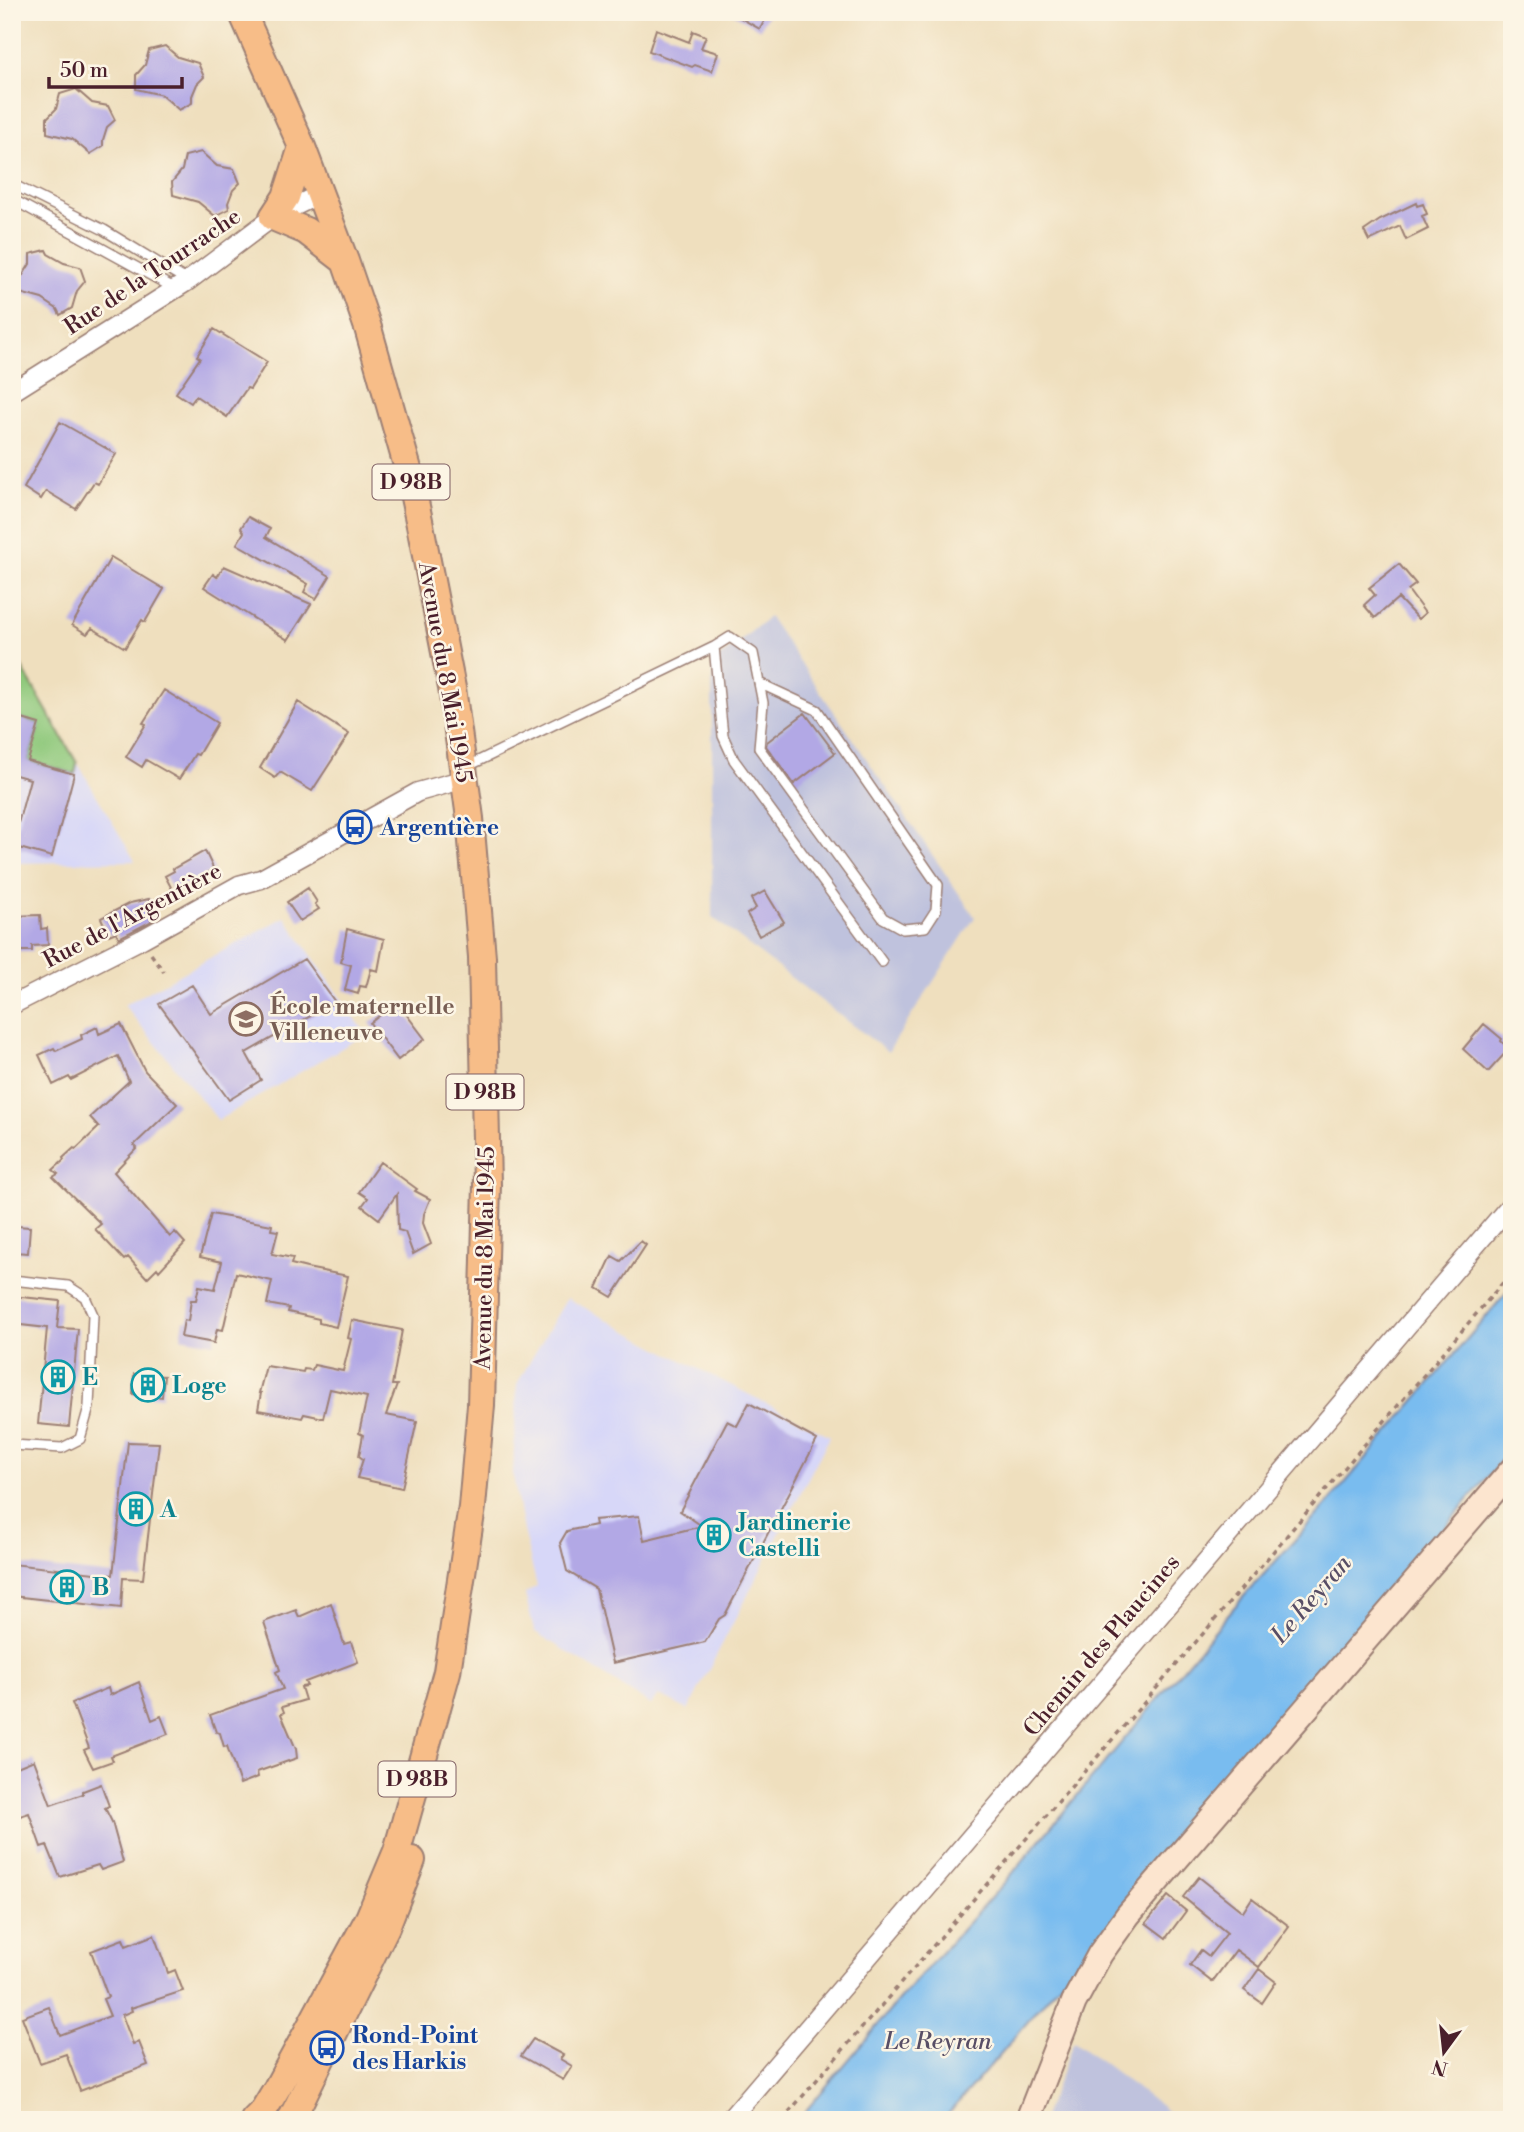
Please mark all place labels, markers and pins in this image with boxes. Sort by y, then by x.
bus stop icon: Argentière [336,808,374,846]
place label: Argentière [379,814,499,842]
place label: École maternelle Villeneuve [269,990,455,1047]
school or university icon: École maternelle Villeneuve [227,1000,265,1038]
building icon: E [39,1358,77,1396]
place label: E [82,1364,98,1392]
building icon: Loge [129,1366,167,1404]
place label: Loge [172,1372,227,1400]
building icon: A [117,1490,155,1528]
place label: A [159,1496,177,1524]
place label: Jardinerie Castelli [735,1509,851,1563]
building icon: Jardinerie Castelli [695,1516,733,1554]
building icon: B [48,1568,86,1606]
place label: B [92,1574,109,1602]
place label: Rond-Point des Harkis [352,2022,479,2076]
bus stop icon: Rond-Point des Harkis [308,2029,346,2067]

